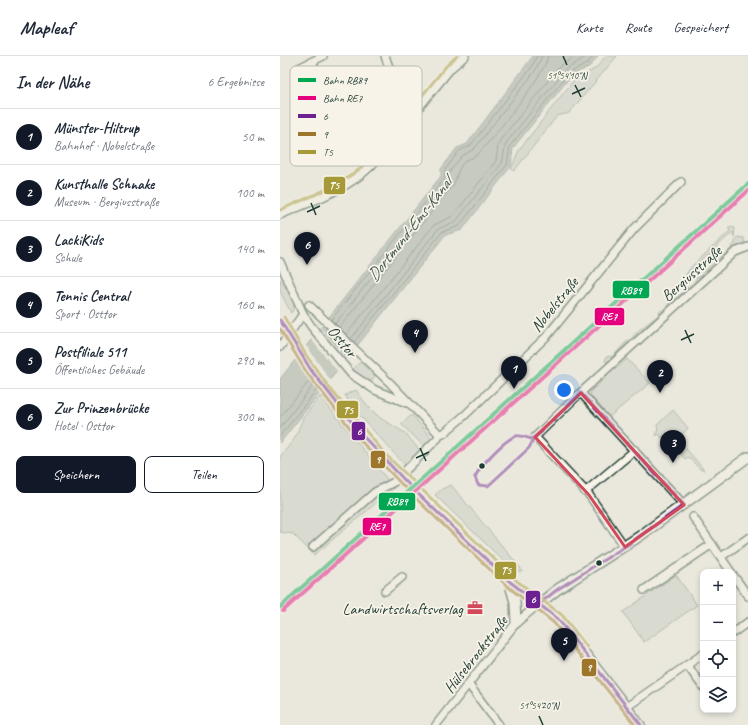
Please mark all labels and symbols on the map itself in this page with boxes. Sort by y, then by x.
legend [290,66,422,166]
text: 51°54'10"N [547,69,589,82]
text: Bahn RB89 [323,73,368,87]
text: Bahn RE7 [323,91,364,105]
text: 6 [323,109,329,123]
text: 9 [323,127,329,141]
text: T5 [323,145,334,159]
water label: Dortmund-Ems-Kanal [362,168,460,285]
line badge: T5 [323,176,346,195]
text: T5 [329,178,340,192]
pin: 6 [294,232,320,265]
street label: Bergiusstraße [657,240,727,306]
street label: Nobelstraße [527,272,584,336]
line badge: RB89 [612,280,650,299]
text: RB89 [620,283,643,297]
line badge: RE7 [594,307,625,326]
text: RE7 [601,309,618,323]
pin: 4 [402,320,428,353]
street label: Osttor [323,322,363,363]
pin: 1 [501,356,527,389]
pin: 2 [647,360,673,393]
your location [554,380,574,400]
line badge: T5 [336,400,359,419]
text: T5 [343,403,354,417]
line badge: 6 [351,421,366,441]
text: 6 [356,424,362,438]
pin: 3 [660,430,686,463]
line badge: 9 [370,450,386,469]
text: 9 [376,452,382,466]
unlabelled marker [477,461,487,471]
line badge: RB89 [378,492,416,511]
text: RB89 [386,494,409,508]
one-way arrow [595,504,603,515]
line badge: RE7 [362,517,392,536]
text: RE7 [369,519,386,533]
unlabelled marker [594,558,604,568]
line badge: T5 [494,561,517,580]
text: T5 [501,563,512,577]
line badge: 6 [525,590,541,609]
text: 6 [530,592,536,606]
place label: Landwirtschaftsverlag [343,599,464,619]
office icon: Landwirtschaftsverlag [466,599,484,617]
street label: Hülsebrockstraße [439,611,513,697]
pin: 5 [551,628,577,661]
line badge: 9 [581,658,597,677]
text: 9 [587,660,593,674]
text: 51°54'20"N [519,699,561,712]

